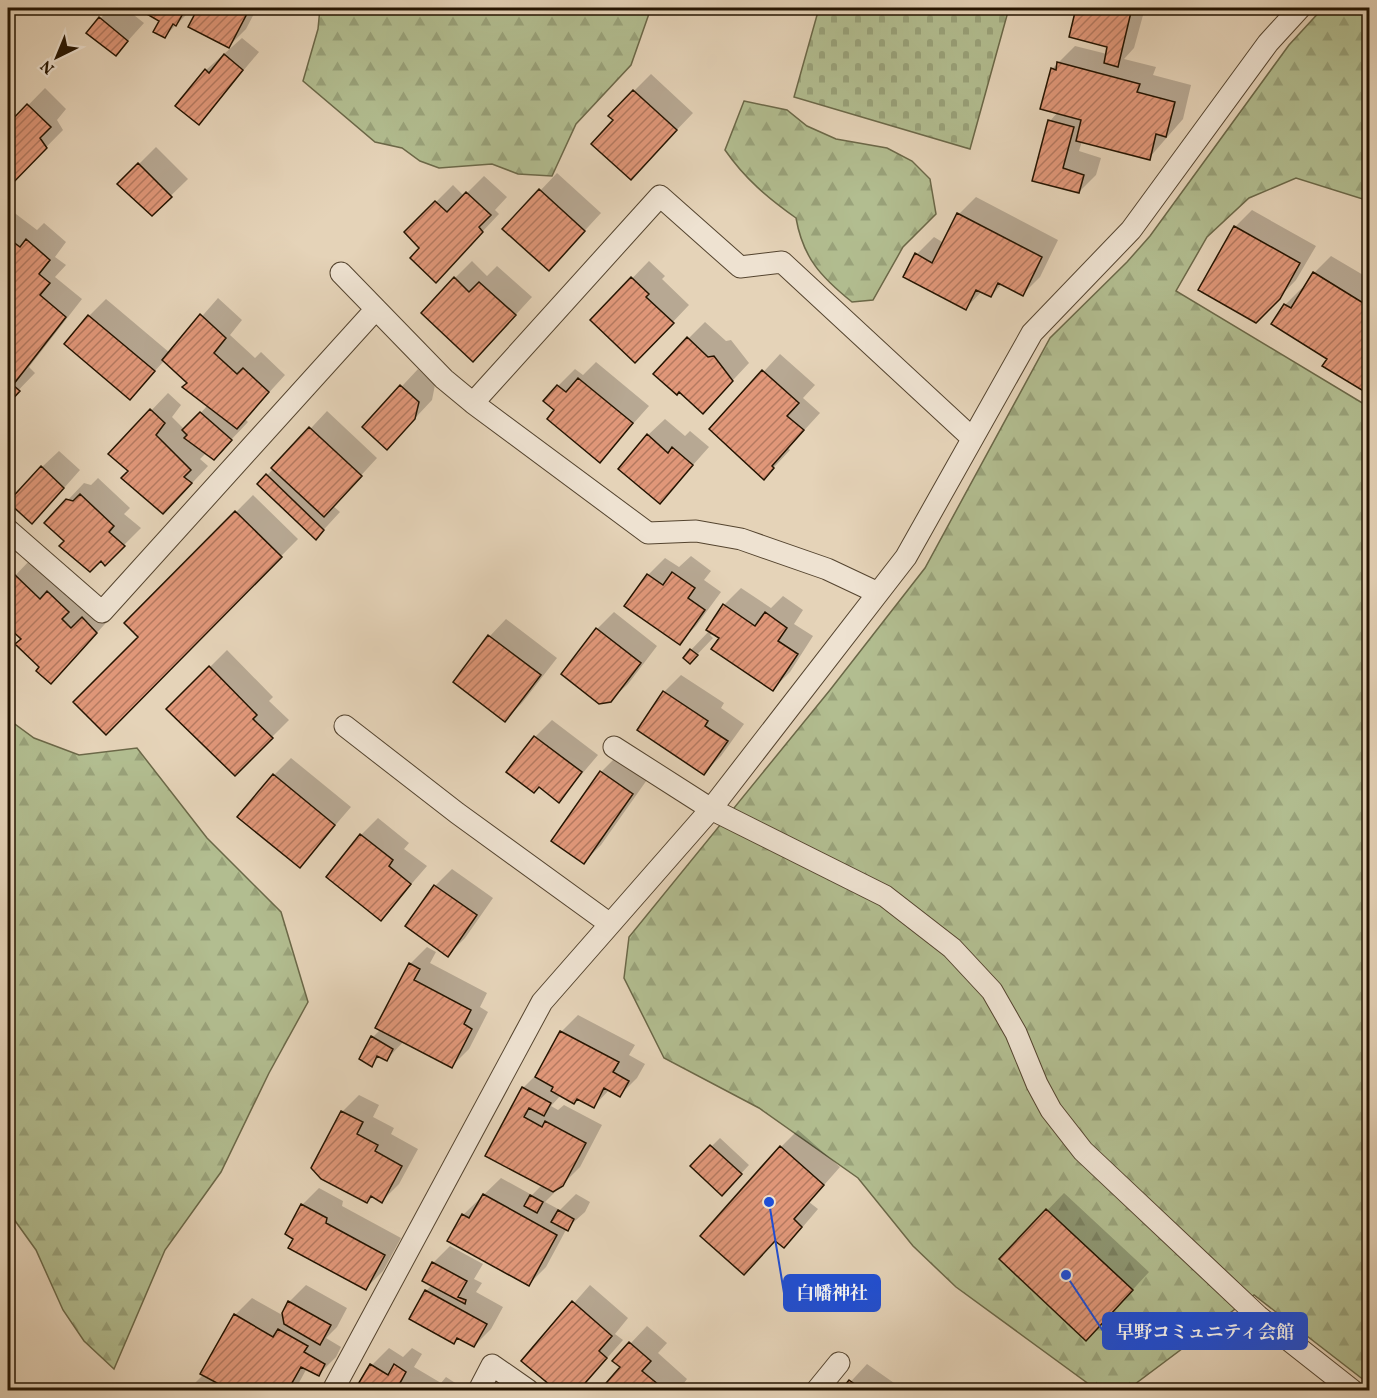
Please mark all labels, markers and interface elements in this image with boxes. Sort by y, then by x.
north arrow [27,27,87,87]
text: N [36,54,60,79]
callout: 白幡神社 [784,1275,880,1311]
text: 白幡神社 [796,1282,868,1307]
callout: 早野コミュニティ会館 [1103,1313,1307,1349]
text: 早野コミュニティ会館 [1116,1321,1294,1346]

